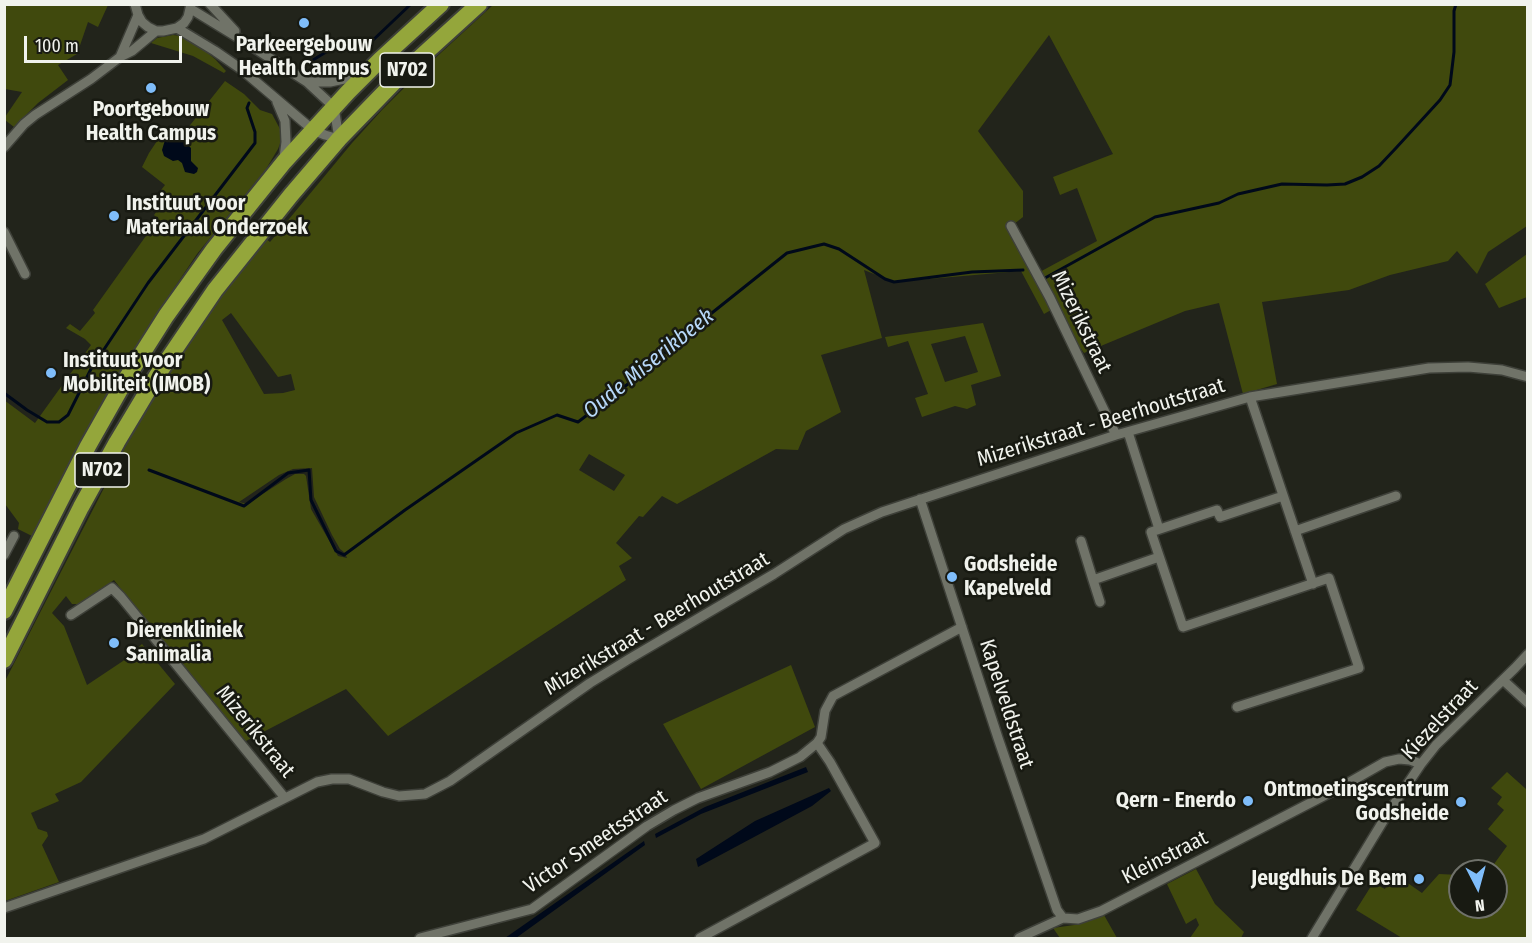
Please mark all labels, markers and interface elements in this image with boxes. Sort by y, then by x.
marker: Parkeergebouw Health Campus [297,16,311,30]
scale bar [27,24,184,62]
place label: Parkeergebouw Health Campus [236,32,372,82]
text: 100 m [35,35,79,57]
road number: N702 [380,53,434,87]
marker: Poortgebouw Health Campus [144,81,158,95]
place label: Poortgebouw Health Campus [86,97,216,147]
place label: Instituut voor Materiaal Onderzoek [126,191,308,241]
marker: Instituut voor Materiaal Onderzoek [107,209,121,223]
street label: Mizerikstraat [1045,267,1117,377]
water label: Oude Miserikbeek [578,303,720,425]
place label: Instituut voor Mobiliteit (IMOB) [63,348,210,398]
marker: Instituut voor Mobiliteit (IMOB) [44,366,58,380]
street label: Mizerikstraat - Beerhoutstraat [974,373,1228,473]
road number: N702 [75,453,129,487]
street label: Mizerikstraat - Beerhoutstraat [540,547,774,701]
place label: Godsheide Kapelveld [964,552,1057,602]
marker: Godsheide Kapelveld [945,570,959,584]
place label: Dierenkliniek Sanimalia [126,618,243,668]
marker: Dierenkliniek Sanimalia [107,636,121,650]
street label: Kapelveldstraat [973,636,1039,772]
street label: Kiezelstraat [1396,675,1484,765]
street label: Mizerikstraat [210,681,300,783]
place label: Ontmoetingscentrum Godsheide [1264,777,1449,827]
street label: Victor Smeetsstraat [519,785,673,899]
place label: Qern - Enerdo [1116,788,1236,814]
marker: Qern - Enerdo [1241,794,1255,808]
marker: Ontmoetingscentrum Godsheide [1454,795,1468,809]
street label: Kleinstraat [1118,826,1212,890]
north arrow [1448,859,1508,919]
place label: Jeugdhuis De Bem [1251,866,1407,892]
marker: Jeugdhuis De Bem [1412,872,1426,886]
text: N [1474,895,1485,915]

